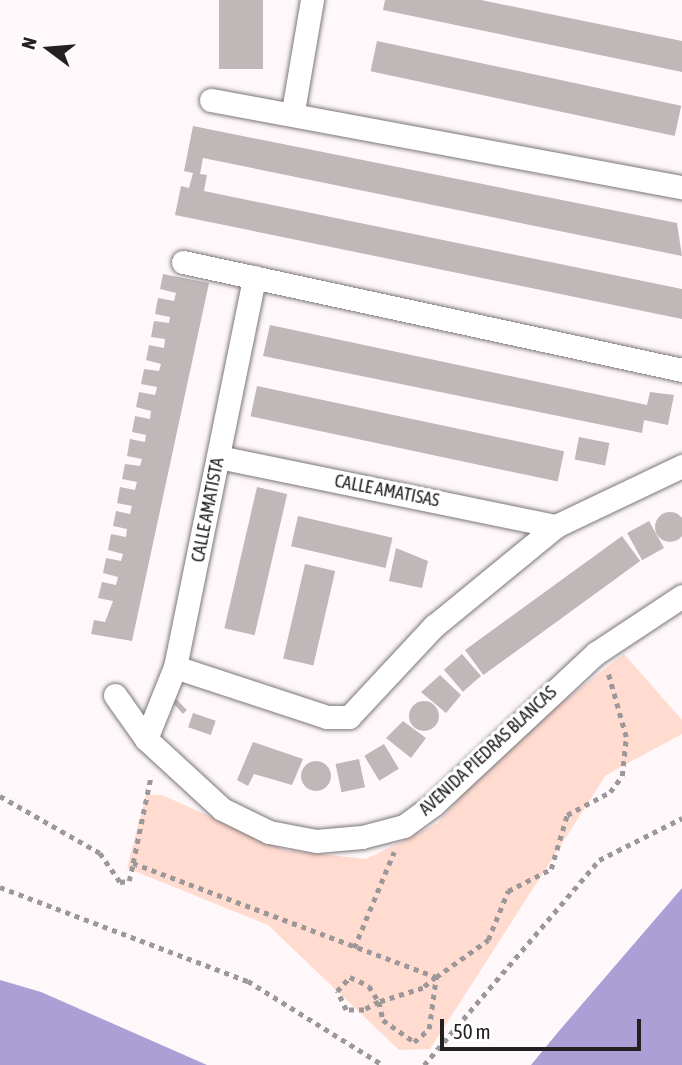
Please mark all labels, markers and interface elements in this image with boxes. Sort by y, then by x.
north arrow [14,14,84,84]
text: N [17,35,41,52]
street label: CALLE AMATISTA [187,456,229,564]
street label: CALLE AMATISAS [333,470,441,512]
street label: AVENIDA PIEDRAS BLANCAS [415,682,561,820]
scale bar [444,1006,645,1050]
text: 50 m [453,1019,491,1043]

